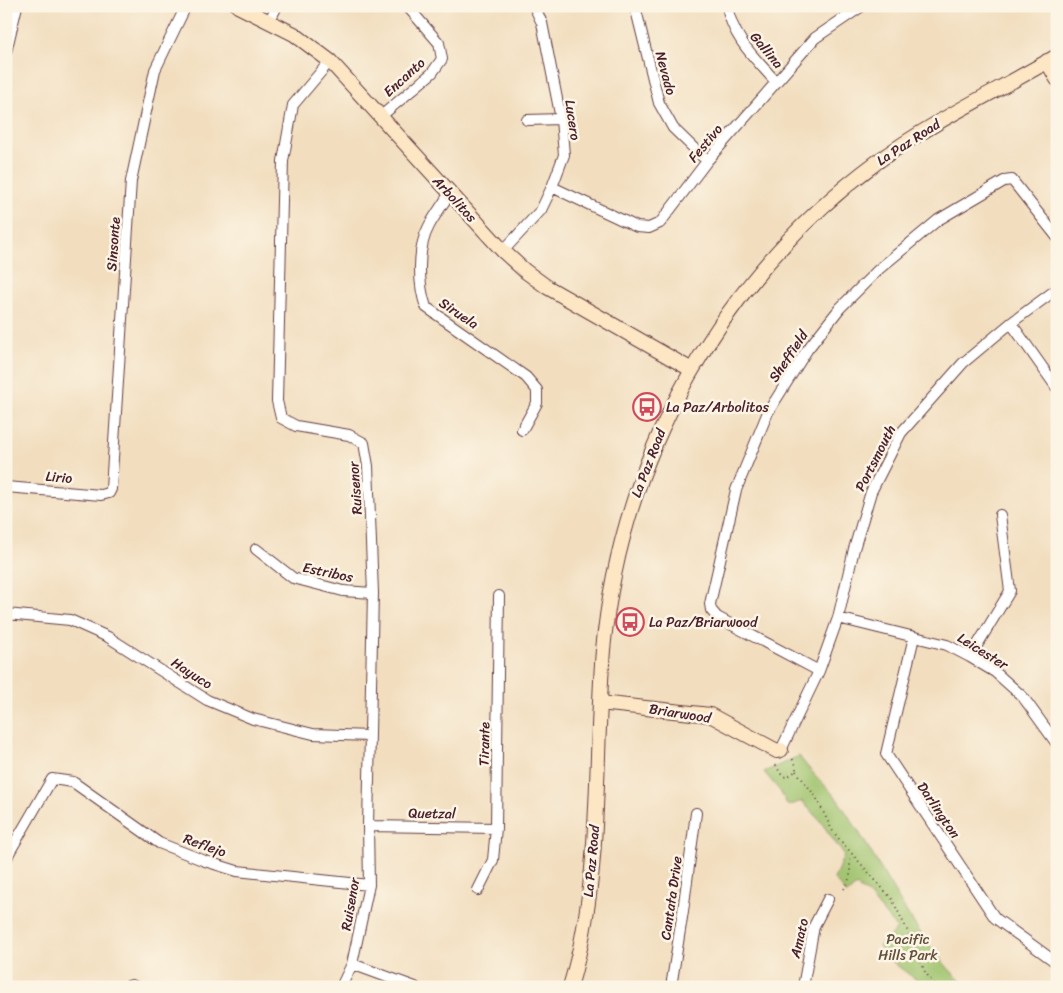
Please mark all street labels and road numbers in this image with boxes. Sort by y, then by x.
street label: Gallina [743,26,790,75]
street label: Nevado [648,48,683,98]
street label: Encanto [377,51,431,103]
street label: Lucero [557,98,588,142]
street label: La Paz Road [871,111,947,173]
street label: Festivo [681,118,729,168]
street label: Arbolitos [425,169,484,229]
street label: Sinsonte [99,216,128,272]
street label: Siruela [434,291,484,336]
street label: Sheffield [762,324,816,387]
street label: Portsmouth [848,420,903,496]
street label: La Paz Road [624,423,674,501]
street label: Ruisenor [341,459,370,515]
street label: Lirio [44,464,73,491]
street label: Estribos [300,555,356,590]
street label: Leicester [952,626,1014,678]
street label: Hayuco [166,651,218,696]
street label: Briarwood [647,696,714,731]
street label: Tirante [472,721,497,766]
street label: Darlington [910,777,967,844]
street label: Quetzal [408,801,457,826]
street label: La Paz Road [576,822,607,898]
street label: Reflejo [180,826,230,865]
street label: Cantata Drive [653,855,690,942]
street label: Ruisenor [334,874,368,933]
street label: Amato [783,916,816,961]

